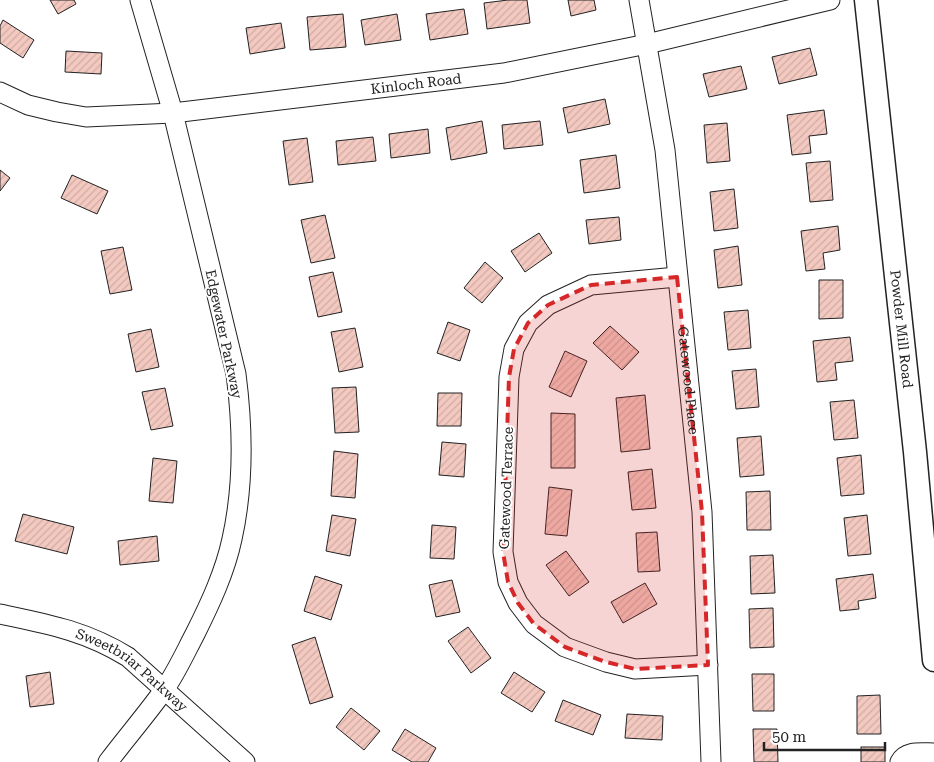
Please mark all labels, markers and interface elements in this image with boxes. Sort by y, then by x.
street label: Kinloch Road [370,70,462,97]
street label: Edgewater Parkway [202,268,246,401]
street label: Powder Mill Road [887,269,916,389]
street label: Gatewood Place [675,326,702,436]
street label: Gatewood Terrace [496,426,516,550]
street label: Sweetbriar Parkway [74,625,192,715]
scale bar [764,720,885,752]
text: 50 m [772,728,807,746]

